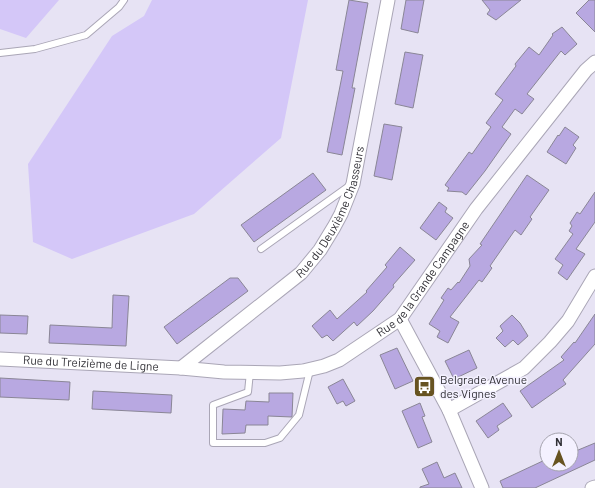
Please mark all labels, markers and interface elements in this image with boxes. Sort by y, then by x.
street label: Rue du Deuxième Chasseurs [293,145,366,280]
street label: Rue de la Grande Campagne [373,218,472,339]
street label: Rue du Treizième de Ligne [23,352,159,373]
place label: Belgrade Avenue des Vignes [440,372,527,400]
bus stop icon: Belgrade Avenue des Vignes [411,374,437,400]
north arrow [539,432,579,472]
text: N [555,435,563,448]

